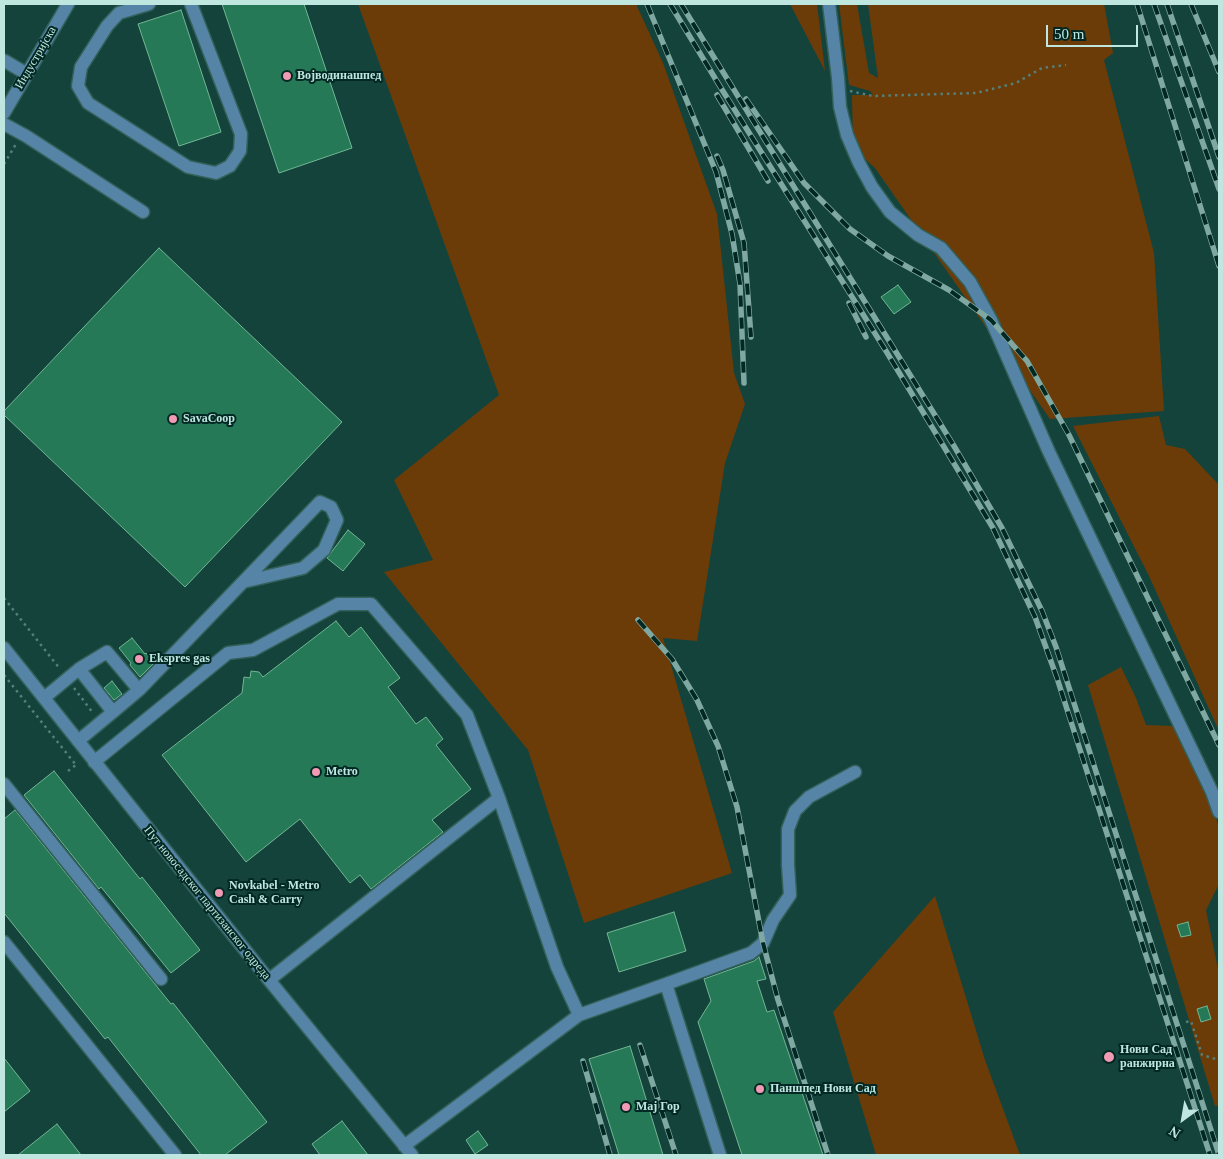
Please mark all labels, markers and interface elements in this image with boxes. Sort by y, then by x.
scale bar [1048,15,1140,47]
street label: Индустријска [12,24,60,92]
text: 50 m [1054,26,1084,42]
place label: Војводинашпед [297,69,381,83]
marker: Војводинашпед [281,70,293,82]
place label: SavaCoop [183,412,235,426]
marker: SavaCoop [167,413,179,425]
place label: Ekspres gas [149,652,210,666]
marker: Ekspres gas [133,653,145,665]
place label: Metro [326,765,358,779]
marker: Metro [310,766,322,778]
street label: Пут новосадског партизанског одреда [141,823,273,983]
place label: Novkabel - Metro Cash & Carry [229,879,319,907]
marker: Novkabel - Metro Cash & Carry [213,887,225,899]
place label: Нови Сад ранжирна [1120,1043,1175,1071]
marker: Нови Сад ранжирна [1102,1050,1116,1064]
place label: Паншпед Нови Сад [770,1082,876,1096]
marker: Паншпед Нови Сад [754,1083,766,1095]
north arrow [1158,1094,1208,1144]
place label: Мај Гор [636,1100,680,1114]
marker: Мај Гор [620,1101,632,1113]
text: N [1167,1123,1183,1141]

